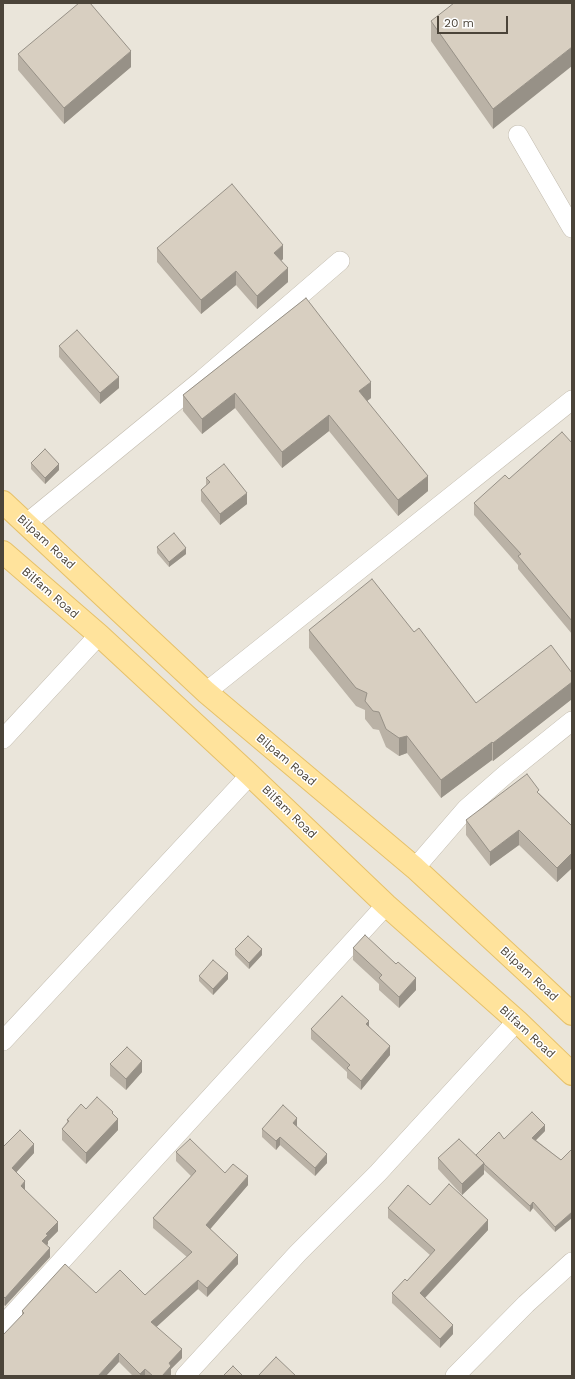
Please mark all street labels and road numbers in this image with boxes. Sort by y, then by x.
street label: Bilpam Road [14,512,78,572]
street label: Bilfam Road [19,564,81,622]
street label: Bilpam Road [253,731,319,789]
street label: Bilfam Road [259,782,319,842]
street label: Bilpam Road [497,944,561,1004]
street label: Bilfam Road [496,1003,558,1061]

